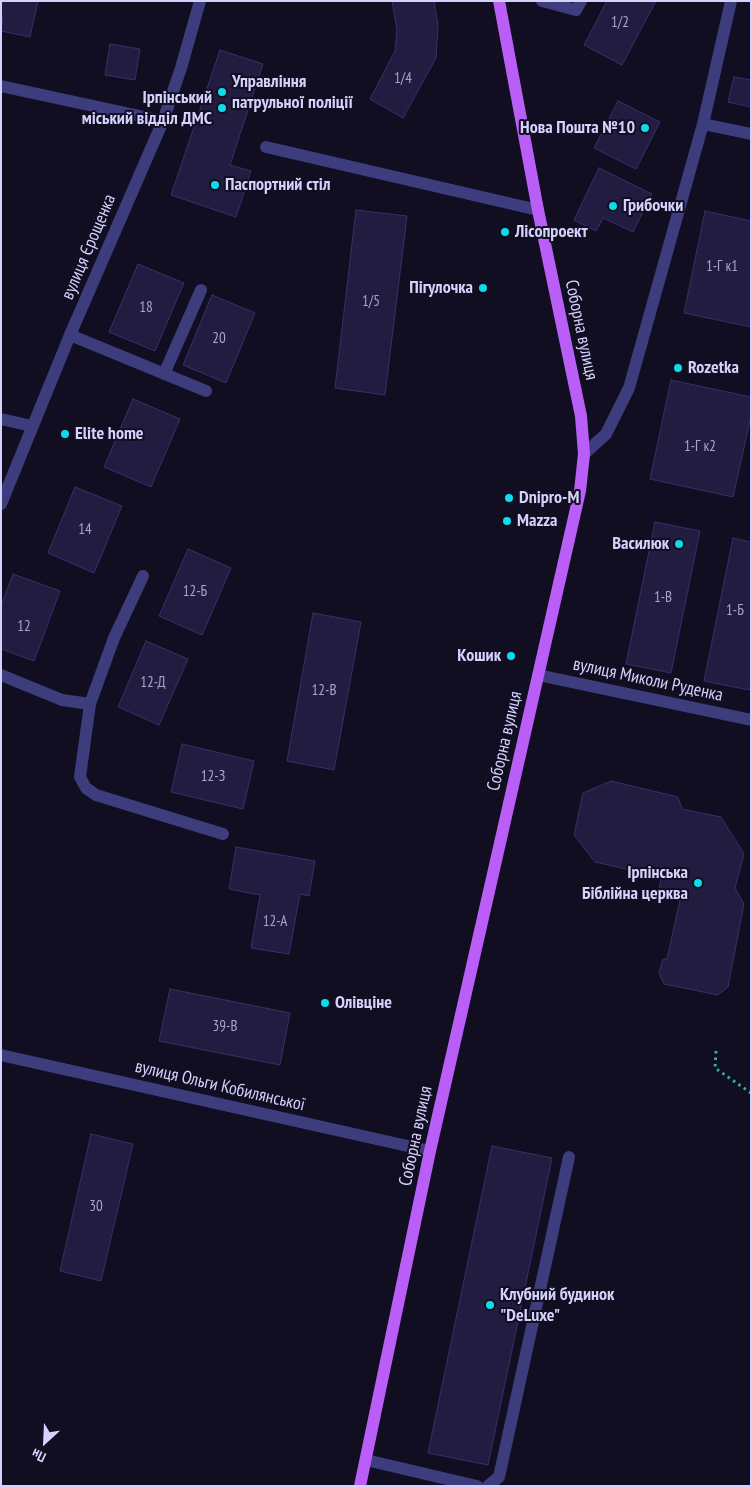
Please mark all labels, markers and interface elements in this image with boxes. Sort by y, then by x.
house number: 1/2 [611,14,629,32]
house number: 1/4 [394,70,412,88]
place label: Управління патрульної поліції [232,71,353,114]
marker: Управління патрульної поліції [216,86,228,98]
place label: Ірпінський міський відділ ДМС [82,87,212,130]
marker: Ірпінський міський відділ ДМС [216,102,228,114]
place label: Нова Пошта №10 [520,117,635,139]
marker: Нова Пошта №10 [639,122,651,134]
place label: Паспортний стіл [225,174,330,196]
marker: Паспортний стіл [209,179,221,191]
street label: вулиця Єрощенка [57,191,121,303]
place label: Грибочки [623,195,683,217]
marker: Грибочки [607,200,619,212]
place label: Лісопроект [515,221,588,243]
marker: Лісопроект [499,226,511,238]
house number: 1-Г к1 [706,258,738,276]
place label: Пігулочка [409,277,473,299]
street label: Соборна вулиця [560,278,602,382]
marker: Пігулочка [477,282,489,294]
house number: 1/5 [362,293,380,311]
house number: 18 [139,299,153,317]
house number: 20 [212,330,226,348]
place label: Rozetka [688,357,739,379]
marker: Rozetka [672,362,684,374]
place label: Elite home [75,423,144,445]
marker: Elite home [59,428,71,440]
house number: 1-Г к2 [684,438,716,456]
place label: Dnipro-M [519,487,579,509]
marker: Dnipro-M [503,492,515,504]
place label: Mazza [517,510,558,532]
marker: Mazza [501,515,513,527]
house number: 14 [78,521,92,539]
place label: Василюк [612,533,669,555]
marker: Василюк [673,538,685,550]
house number: 12-Б [183,583,207,601]
house number: 1-В [654,589,672,607]
house number: 1-Б [726,602,744,620]
house number: 12 [17,618,31,636]
place label: Кошик [457,645,501,667]
marker: Кошик [505,650,517,662]
street label: вулиця Миколи Руденка [571,654,725,706]
house number: 12-Д [140,674,166,692]
house number: 12-В [312,682,336,700]
street label: Соборна вулиця [483,689,527,793]
house number: 12-З [201,768,225,786]
place label: Ірпінська Біблійна церква [582,862,688,904]
marker: Ірпінська Біблійна церква [692,877,704,889]
house number: 12-А [263,913,287,931]
place label: Олівціне [335,992,392,1014]
marker: Олівціне [319,997,331,1009]
house number: 39-В [213,1018,237,1036]
street label: вулиця Ольги Кобилянської [133,1056,307,1116]
street label: Соборна вулиця [395,1084,437,1188]
house number: 30 [89,1198,103,1216]
place label: Клубний будинок "DeLuxe" [500,1284,614,1326]
marker: Клубний будинок "DeLuxe" [484,1299,496,1311]
north arrow [20,1417,70,1467]
text: Пн [29,1445,49,1467]

